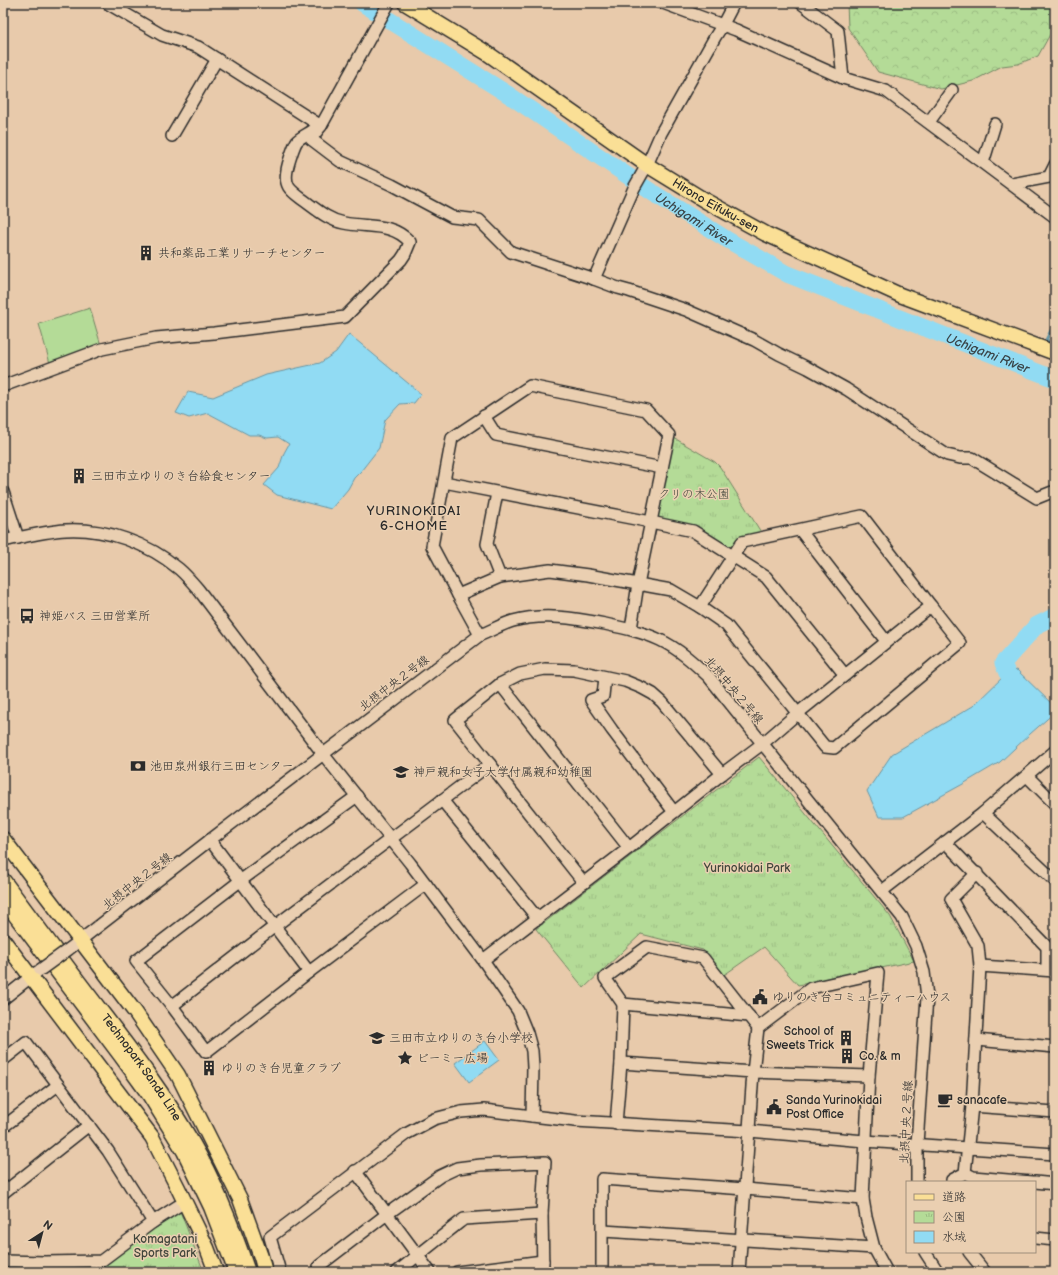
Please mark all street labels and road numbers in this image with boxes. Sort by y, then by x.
street label: Hirono Eifuku-sen [669,175,761,237]
street label: 北摂中央２号線 [356,652,432,715]
street label: 北摂中央２号線 [701,653,766,727]
street label: 北摂中央２号線 [100,850,175,913]
street label: Technopark Sanda Line [98,1011,184,1124]
street label: 北摂中央２号線 [897,1080,916,1164]

